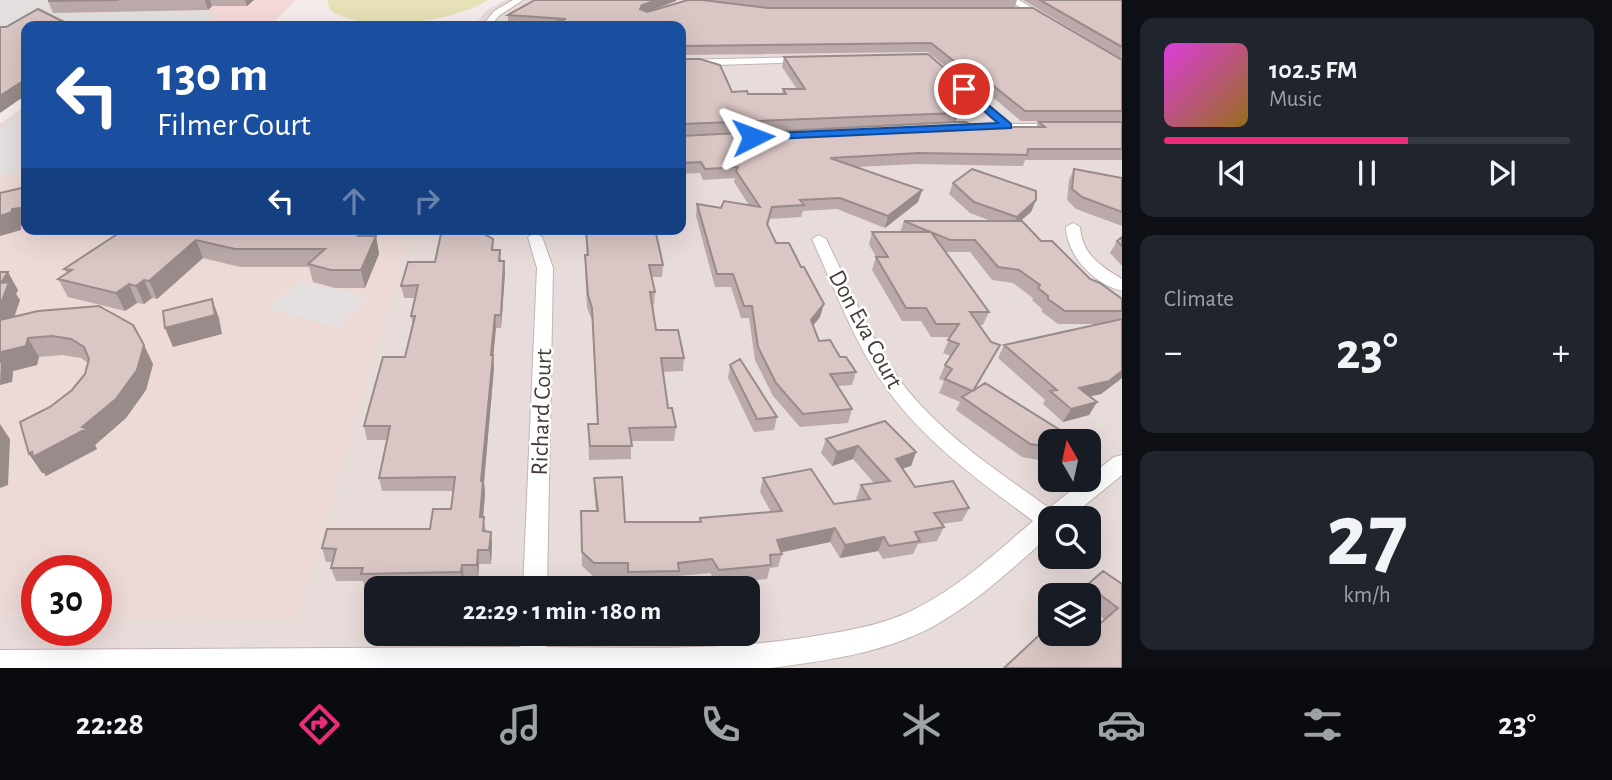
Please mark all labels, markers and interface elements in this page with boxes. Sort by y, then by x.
icon: left [42,49,133,140]
text: 130 m [157,51,268,100]
text: 102.5 FM [1269,57,1358,83]
pin [934,59,994,119]
icon: arrive [945,70,983,108]
text: Music [1269,88,1321,111]
position arrow [716,100,790,174]
text: Filmer Court [157,109,311,141]
icon: previous [1213,154,1251,192]
icon: pause [1348,154,1386,192]
icon: next [1483,154,1521,192]
icon: left [262,182,300,220]
icon: ahead [335,182,373,220]
icon: right [408,182,446,220]
street label: Don Eva Court [824,266,906,393]
text: Climate [1164,288,1234,311]
text: 23° [1336,326,1398,378]
text: − [1164,334,1182,372]
text: + [1552,334,1570,372]
street label: Richard Court [528,348,556,476]
north arrow [1038,429,1101,492]
map controls [1038,429,1101,646]
text: 27 [1326,491,1408,582]
button: search [1038,506,1101,569]
speed limit sign: 30 [21,555,112,646]
button: layers [1038,583,1101,646]
text: km/h [1343,584,1391,607]
text: 22:29 · 1 min · 180 m [463,598,661,624]
icon: directions [295,700,344,749]
icon: music [496,700,545,749]
icon: phone [696,700,745,749]
icon: climate [897,700,946,749]
icon: car [1097,700,1146,749]
icon: filters [1298,700,1347,749]
text: 22:28 [76,708,144,740]
text: 23° [1498,708,1536,740]

